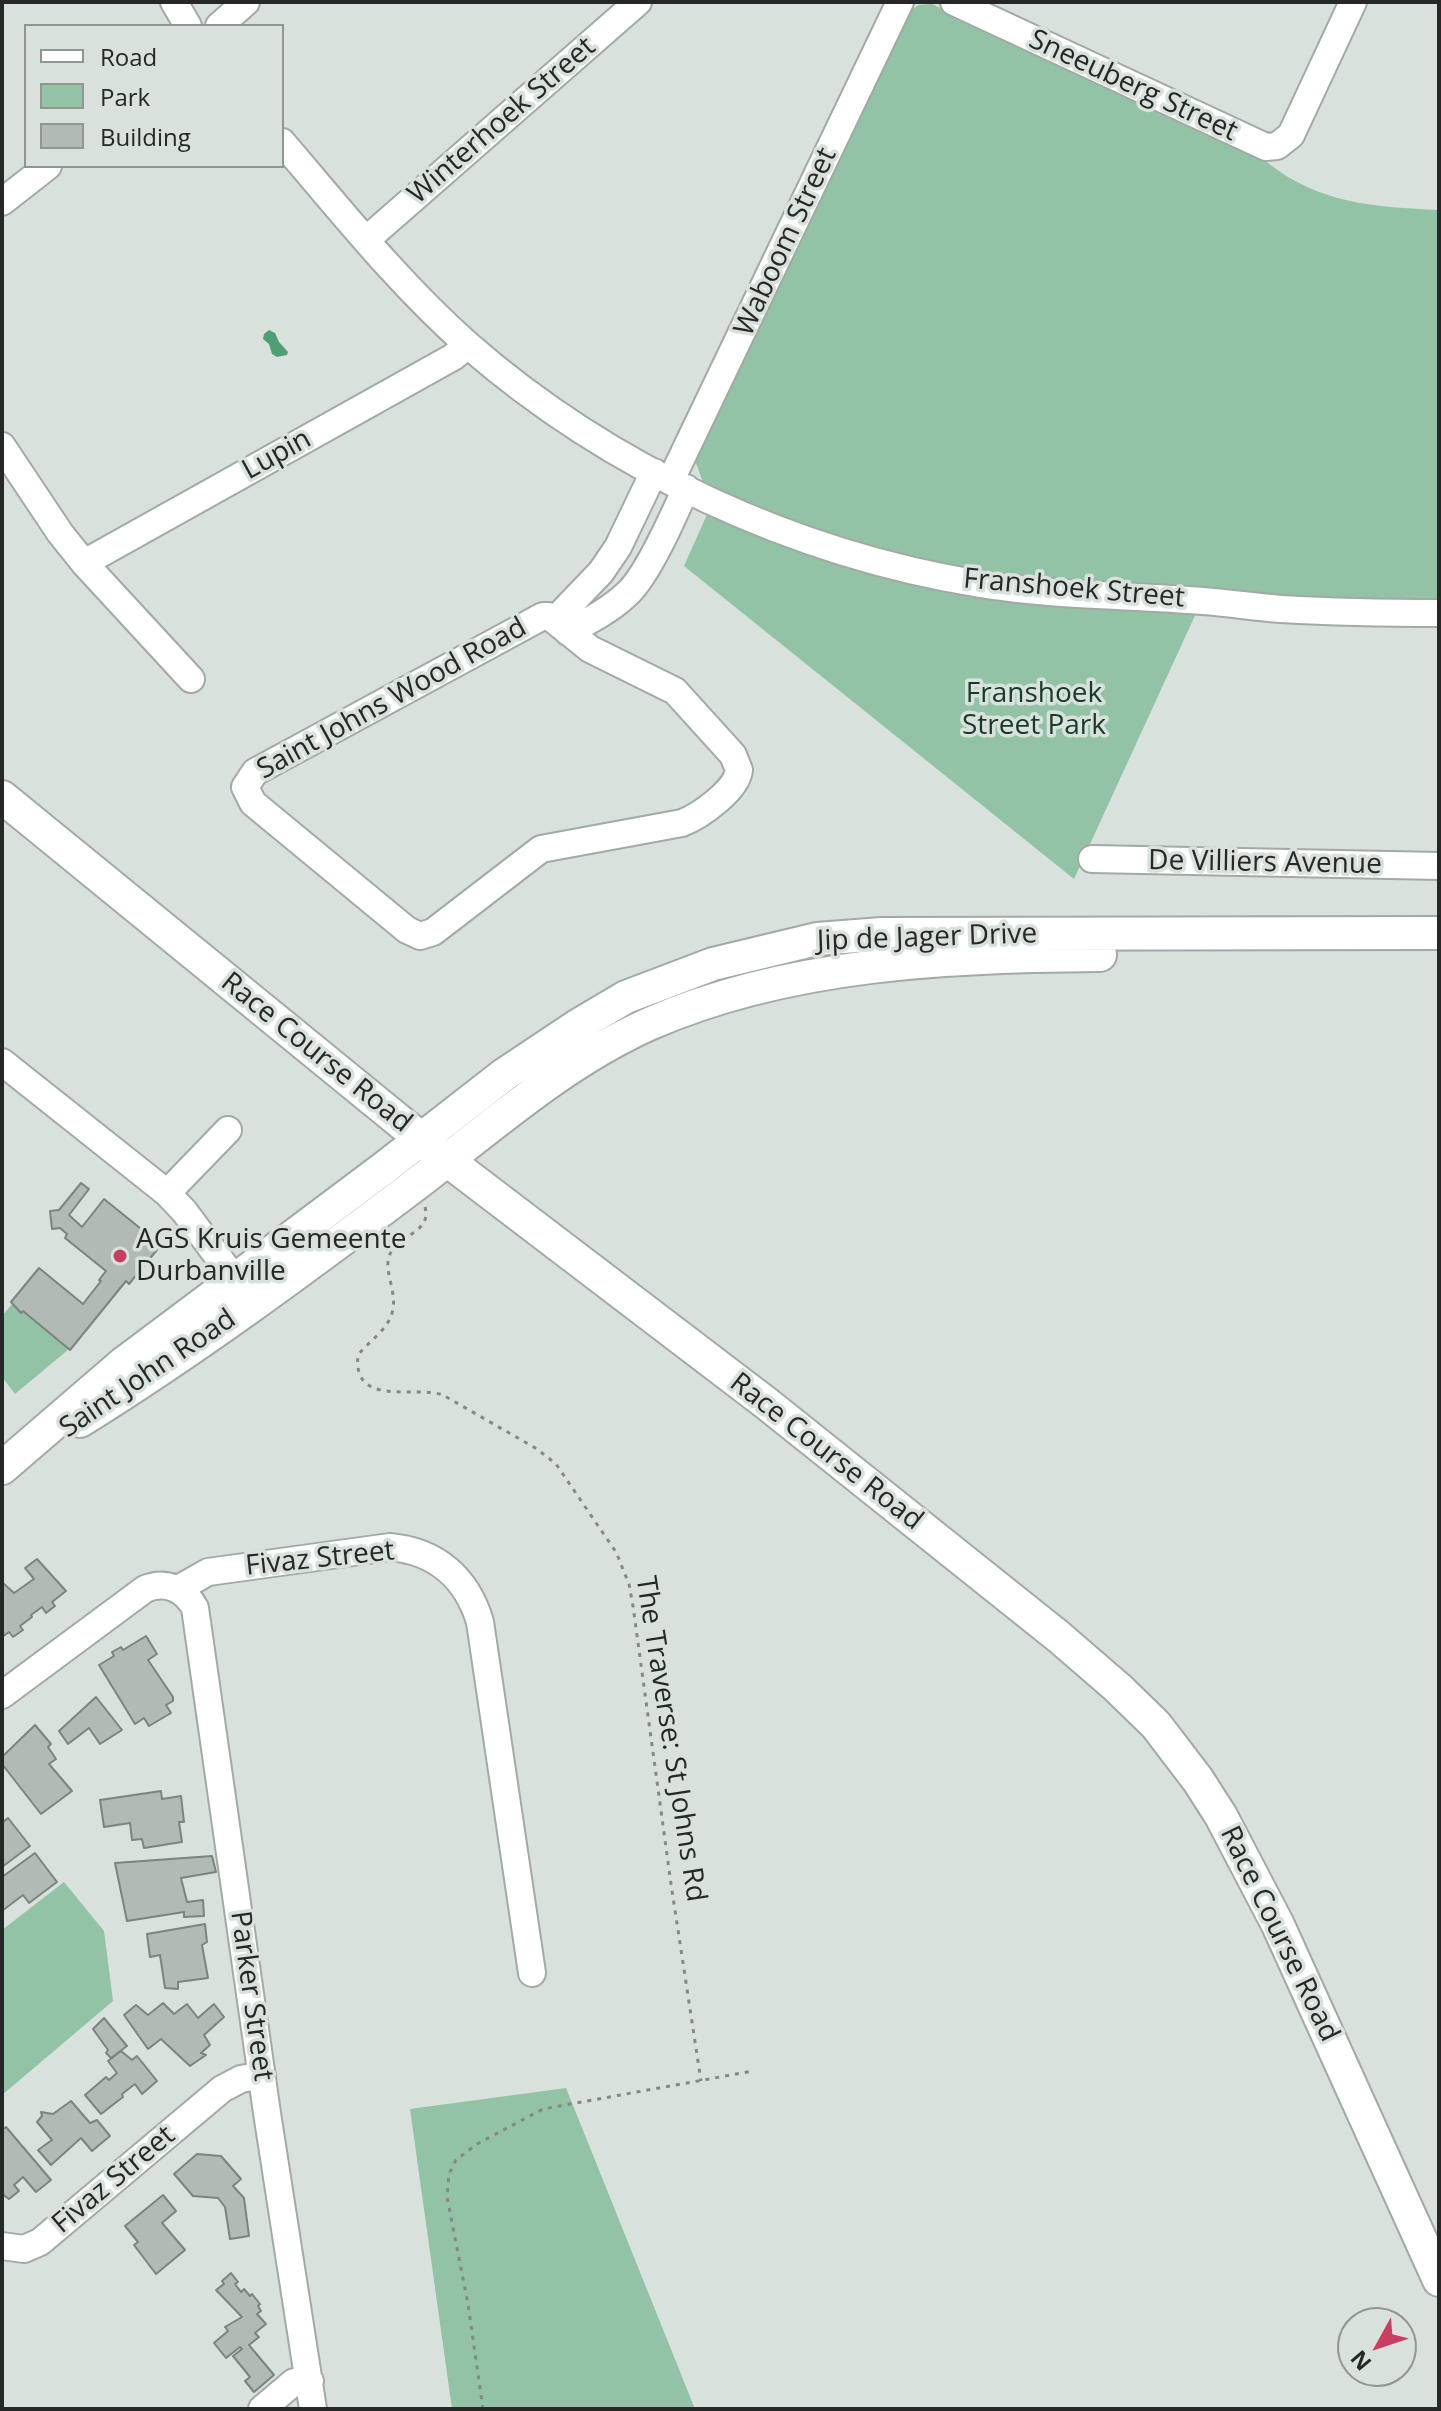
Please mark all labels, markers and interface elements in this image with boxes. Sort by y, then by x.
street label: Sneeuberg Street [1023,23,1243,149]
legend [24,24,284,168]
street label: Winterhoek Street [401,31,603,211]
text: Road [100,40,157,73]
text: Park [100,80,150,113]
text: Building [100,120,191,153]
street label: Waboom Street [728,143,844,341]
street label: Lupin [237,423,317,487]
street label: Franshoek Street [962,563,1186,615]
street label: Saint Johns Wood Road [252,611,532,787]
park label: Franshoek Street Park [962,677,1106,743]
street label: De Villiers Avenue [1148,844,1382,882]
street label: Jip de Jager Drive [816,917,1038,959]
street label: Race Course Road [214,966,418,1140]
place label: AGS Kruis Gemeente Durbanville [136,1223,406,1289]
marker: AGS Kruis Gemeente Durbanville [111,1247,129,1265]
street label: Saint John Road [54,1303,242,1445]
street label: Race Course Road [723,1366,929,1538]
street label: Fivaz Street [244,1534,396,1584]
street label: The Traverse: St Johns Rd [628,1574,712,1904]
street label: Race Course Road [1212,1821,1346,2047]
street label: Parker Street [222,1909,280,2083]
street label: Fivaz Street [46,2119,182,2241]
north arrow [1337,2307,1417,2387]
text: N [1343,2345,1377,2378]

